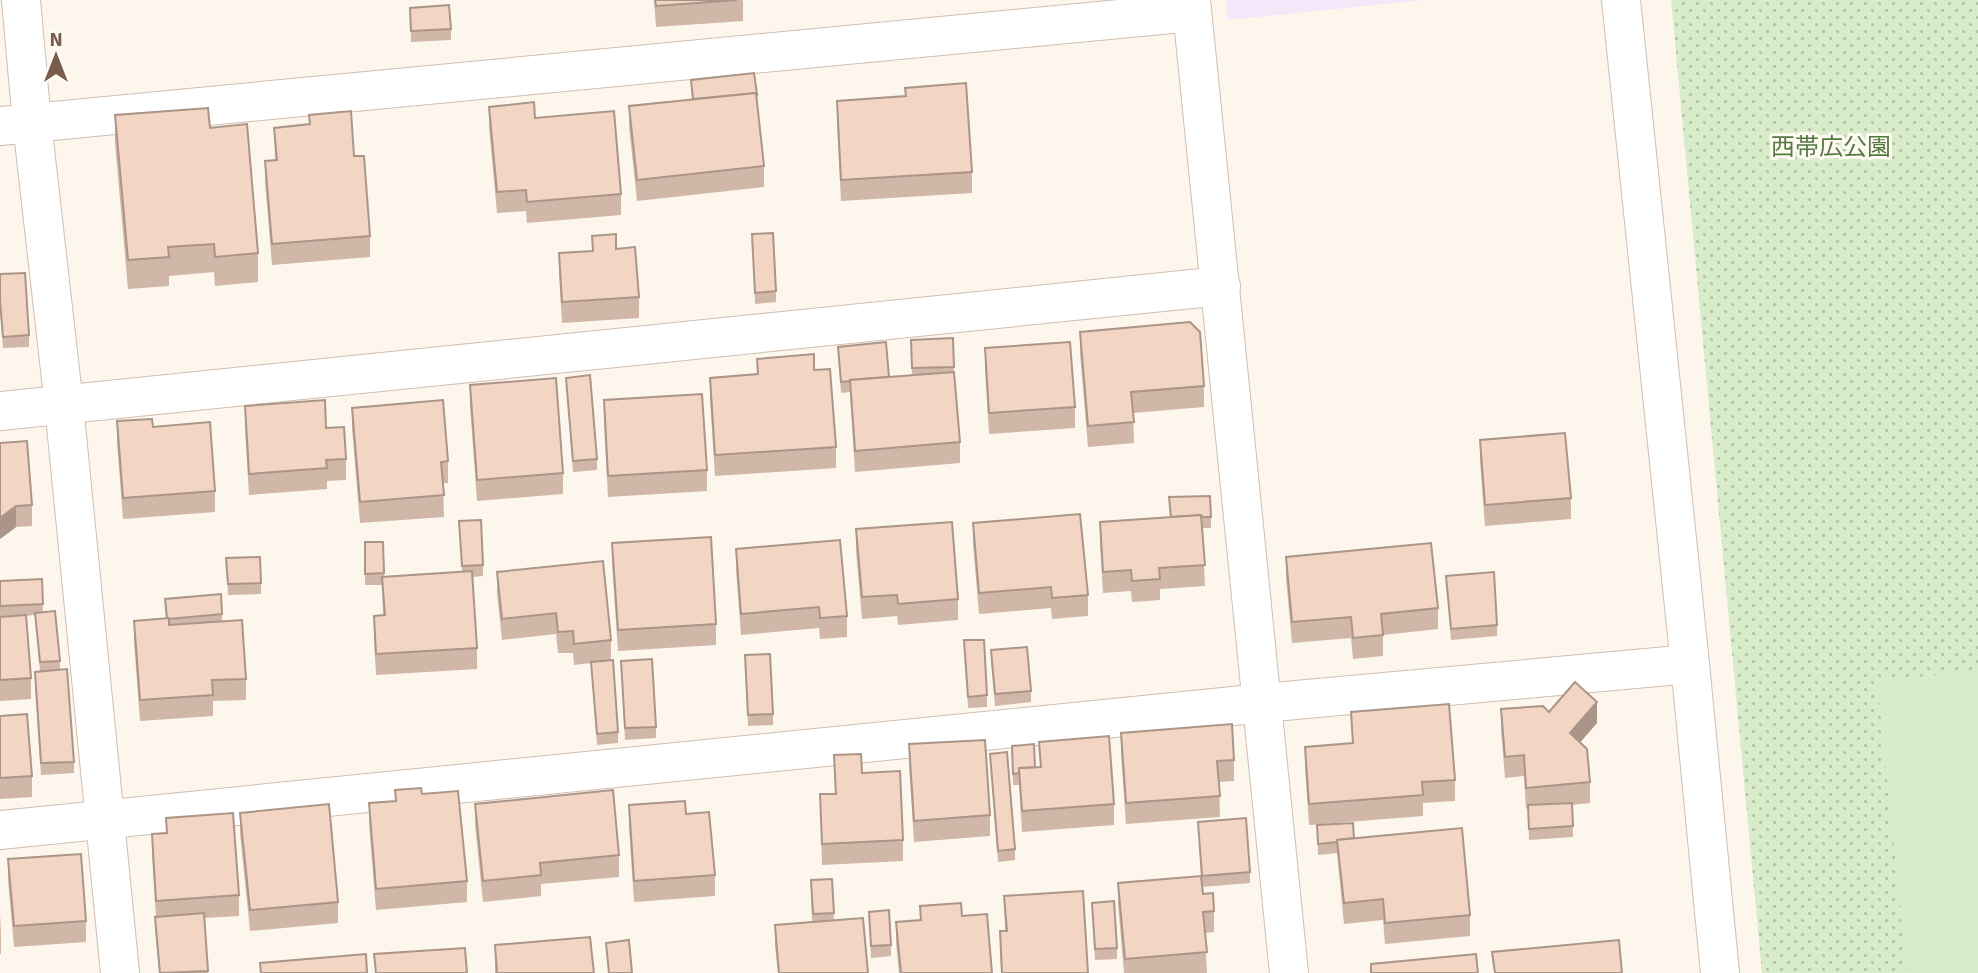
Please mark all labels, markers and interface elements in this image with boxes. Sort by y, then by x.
north arrow [21,21,91,91]
text: N [49,28,63,52]
park label: 西帯広公園 [1771,132,1891,162]

